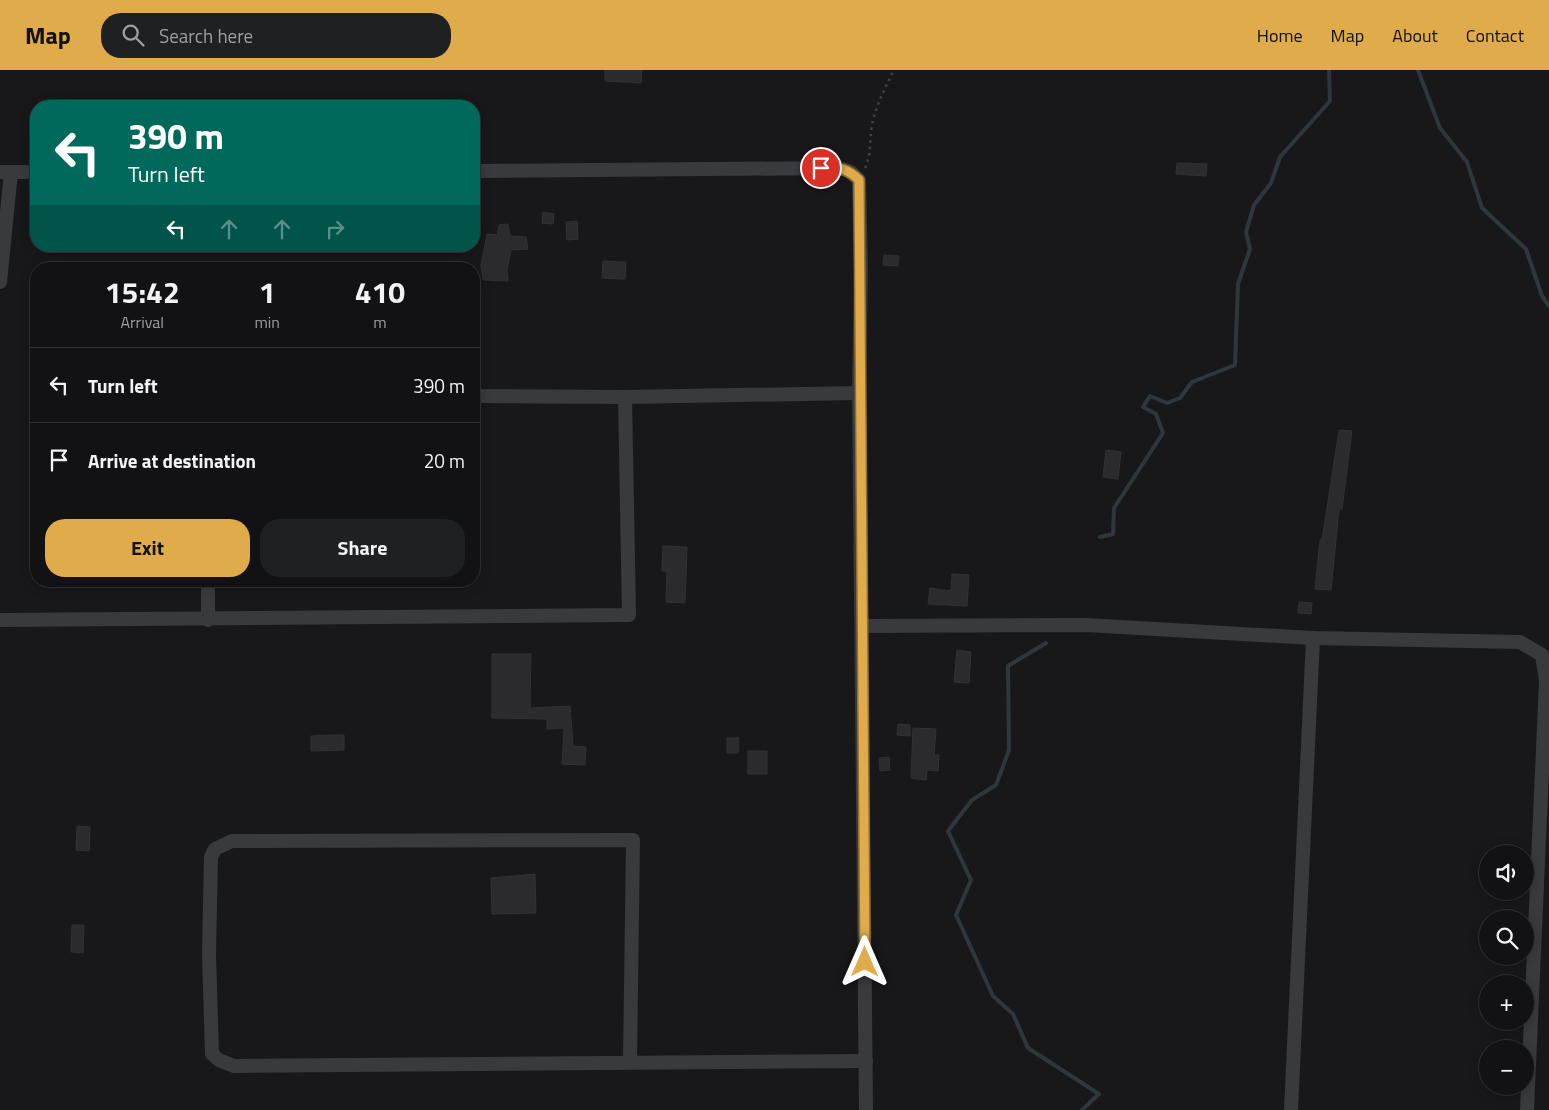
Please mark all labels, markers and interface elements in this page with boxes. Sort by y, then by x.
search box [101,13,451,58]
text: Map [25,17,71,53]
icon: search [119,21,147,49]
text: Search here [159,21,253,50]
text: Home [1257,22,1303,49]
text: Map [1331,22,1364,49]
text: About [1392,22,1438,49]
text: Contact [1466,22,1524,49]
text: 390 m [128,109,224,163]
icon: left [45,120,110,185]
pin [800,147,842,189]
icon: arrive [807,154,835,182]
text: Turn left [128,157,205,191]
icon: left [162,215,190,243]
icon: ahead [215,215,243,243]
icon: ahead [268,215,296,243]
icon: right [321,215,349,243]
text: 15:42 [105,269,180,315]
text: 1 [259,269,276,315]
text: 410 [355,269,405,315]
text: Arrival [121,310,164,334]
text: min [254,310,280,334]
text: m [373,310,387,334]
icon: left [45,371,73,399]
text: Turn left [88,371,158,400]
text: 390 m [413,371,465,400]
icon: arrive [45,446,73,474]
text: Arrive at destination [88,446,256,475]
text: 20 m [424,446,465,475]
button: Exit [45,519,250,577]
button: Share [260,519,465,577]
map controls [1479,845,1534,1095]
button: sound [1479,845,1534,900]
button: search [1479,910,1534,965]
position arrow [838,935,890,987]
button: + [1479,975,1534,1030]
button: − [1479,1040,1534,1095]

